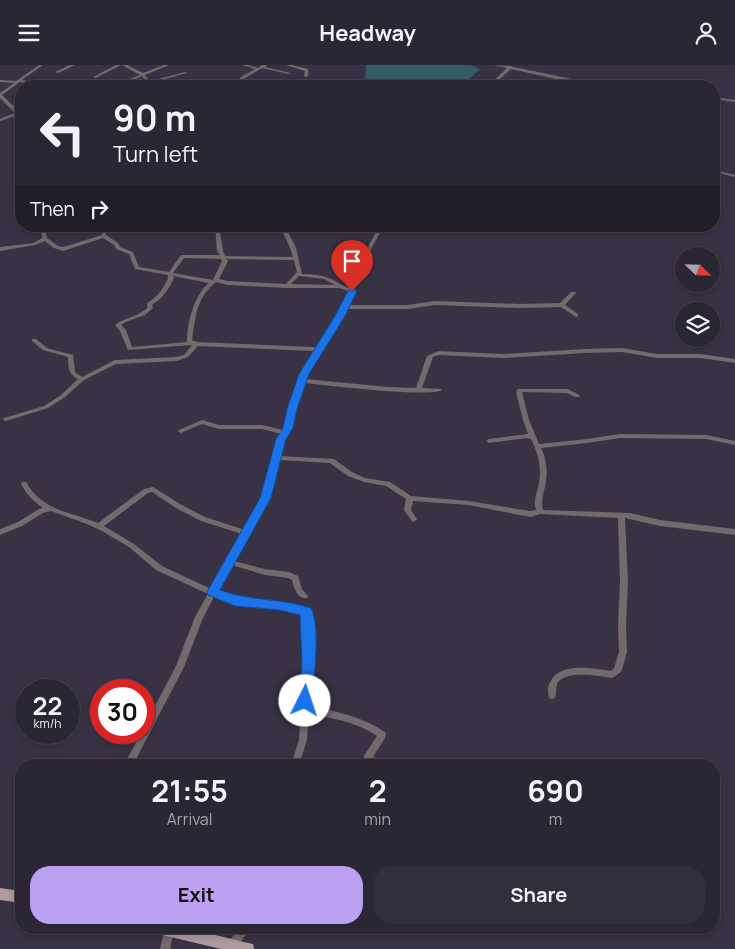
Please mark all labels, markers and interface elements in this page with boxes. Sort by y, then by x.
text: Headway [319,18,416,48]
icon: menu [15,19,43,47]
icon: person [692,19,720,47]
text: 90 m [113,94,196,142]
icon: left [30,100,95,165]
text: Turn left [113,139,198,169]
icon: right [85,195,113,223]
text: Then [30,196,75,222]
pin [331,240,373,291]
icon: arrive [338,247,366,275]
north arrow [675,247,720,293]
map controls [675,247,720,347]
button: layers [675,302,720,347]
position arrow [278,674,330,726]
speed limit sign: 30 [90,679,155,744]
text: 22 [33,688,62,723]
text: km/h [34,715,61,732]
text: 21:55 [151,770,228,811]
text: 2 [369,770,387,811]
text: 690 [527,770,584,811]
text: Arrival [167,808,212,830]
text: min [364,808,391,830]
text: m [549,808,562,830]
button: Exit [30,866,363,924]
button: Share [373,866,705,924]

